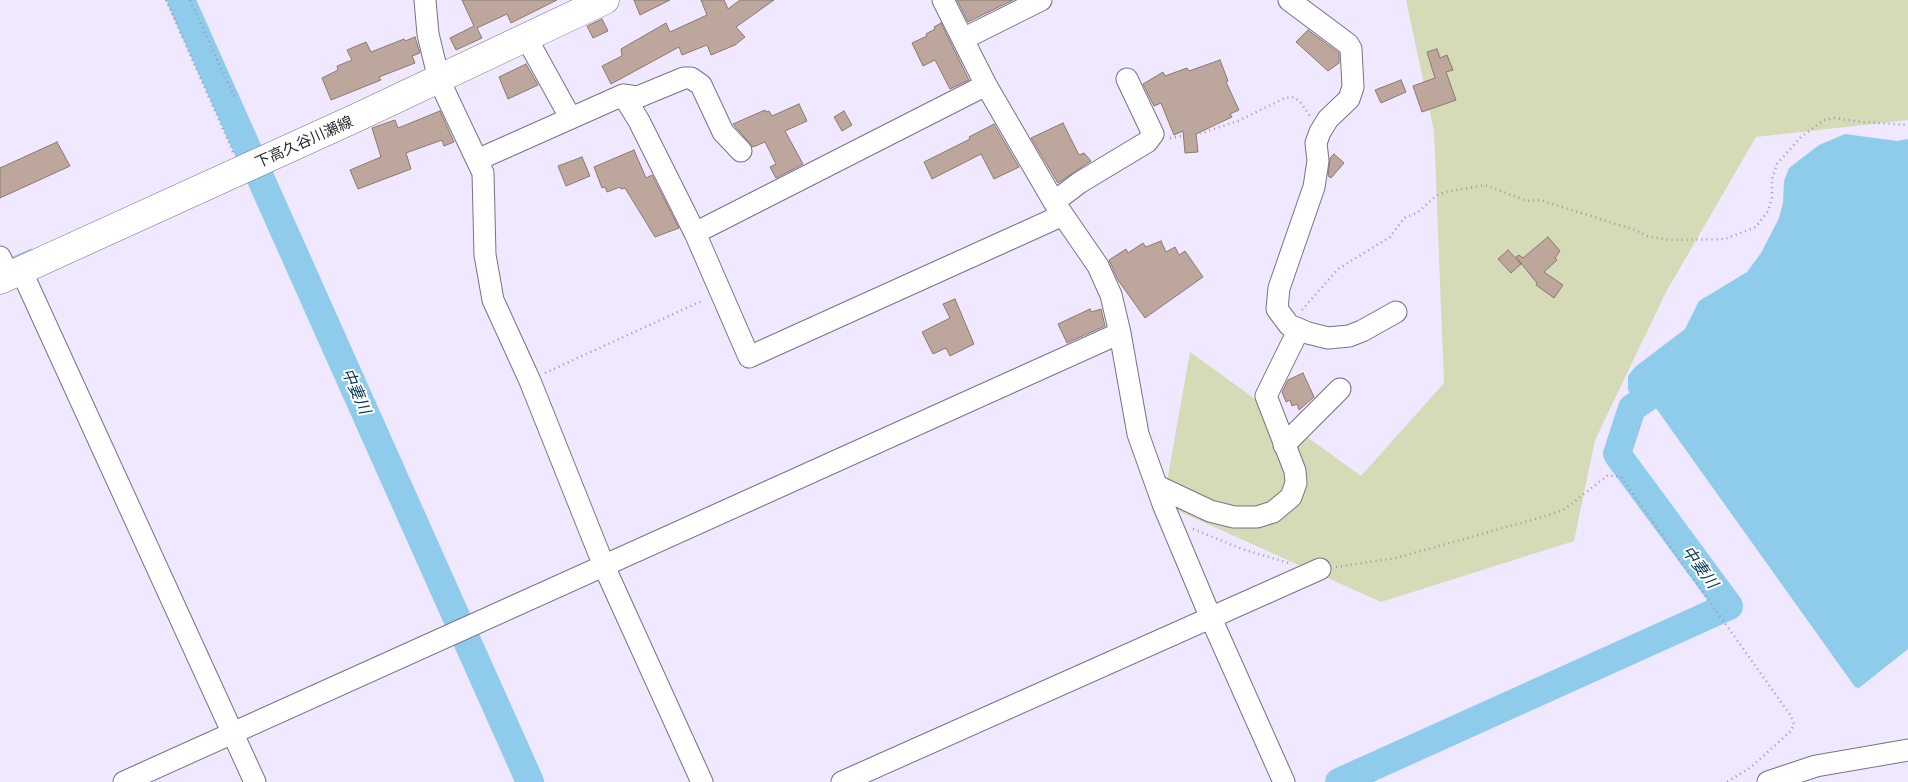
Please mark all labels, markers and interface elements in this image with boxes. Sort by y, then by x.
street label: 下高久谷川瀬線 [252,112,356,172]
water label: 中妻川 [337,365,375,417]
water label: 中妻川 [1678,542,1722,592]

